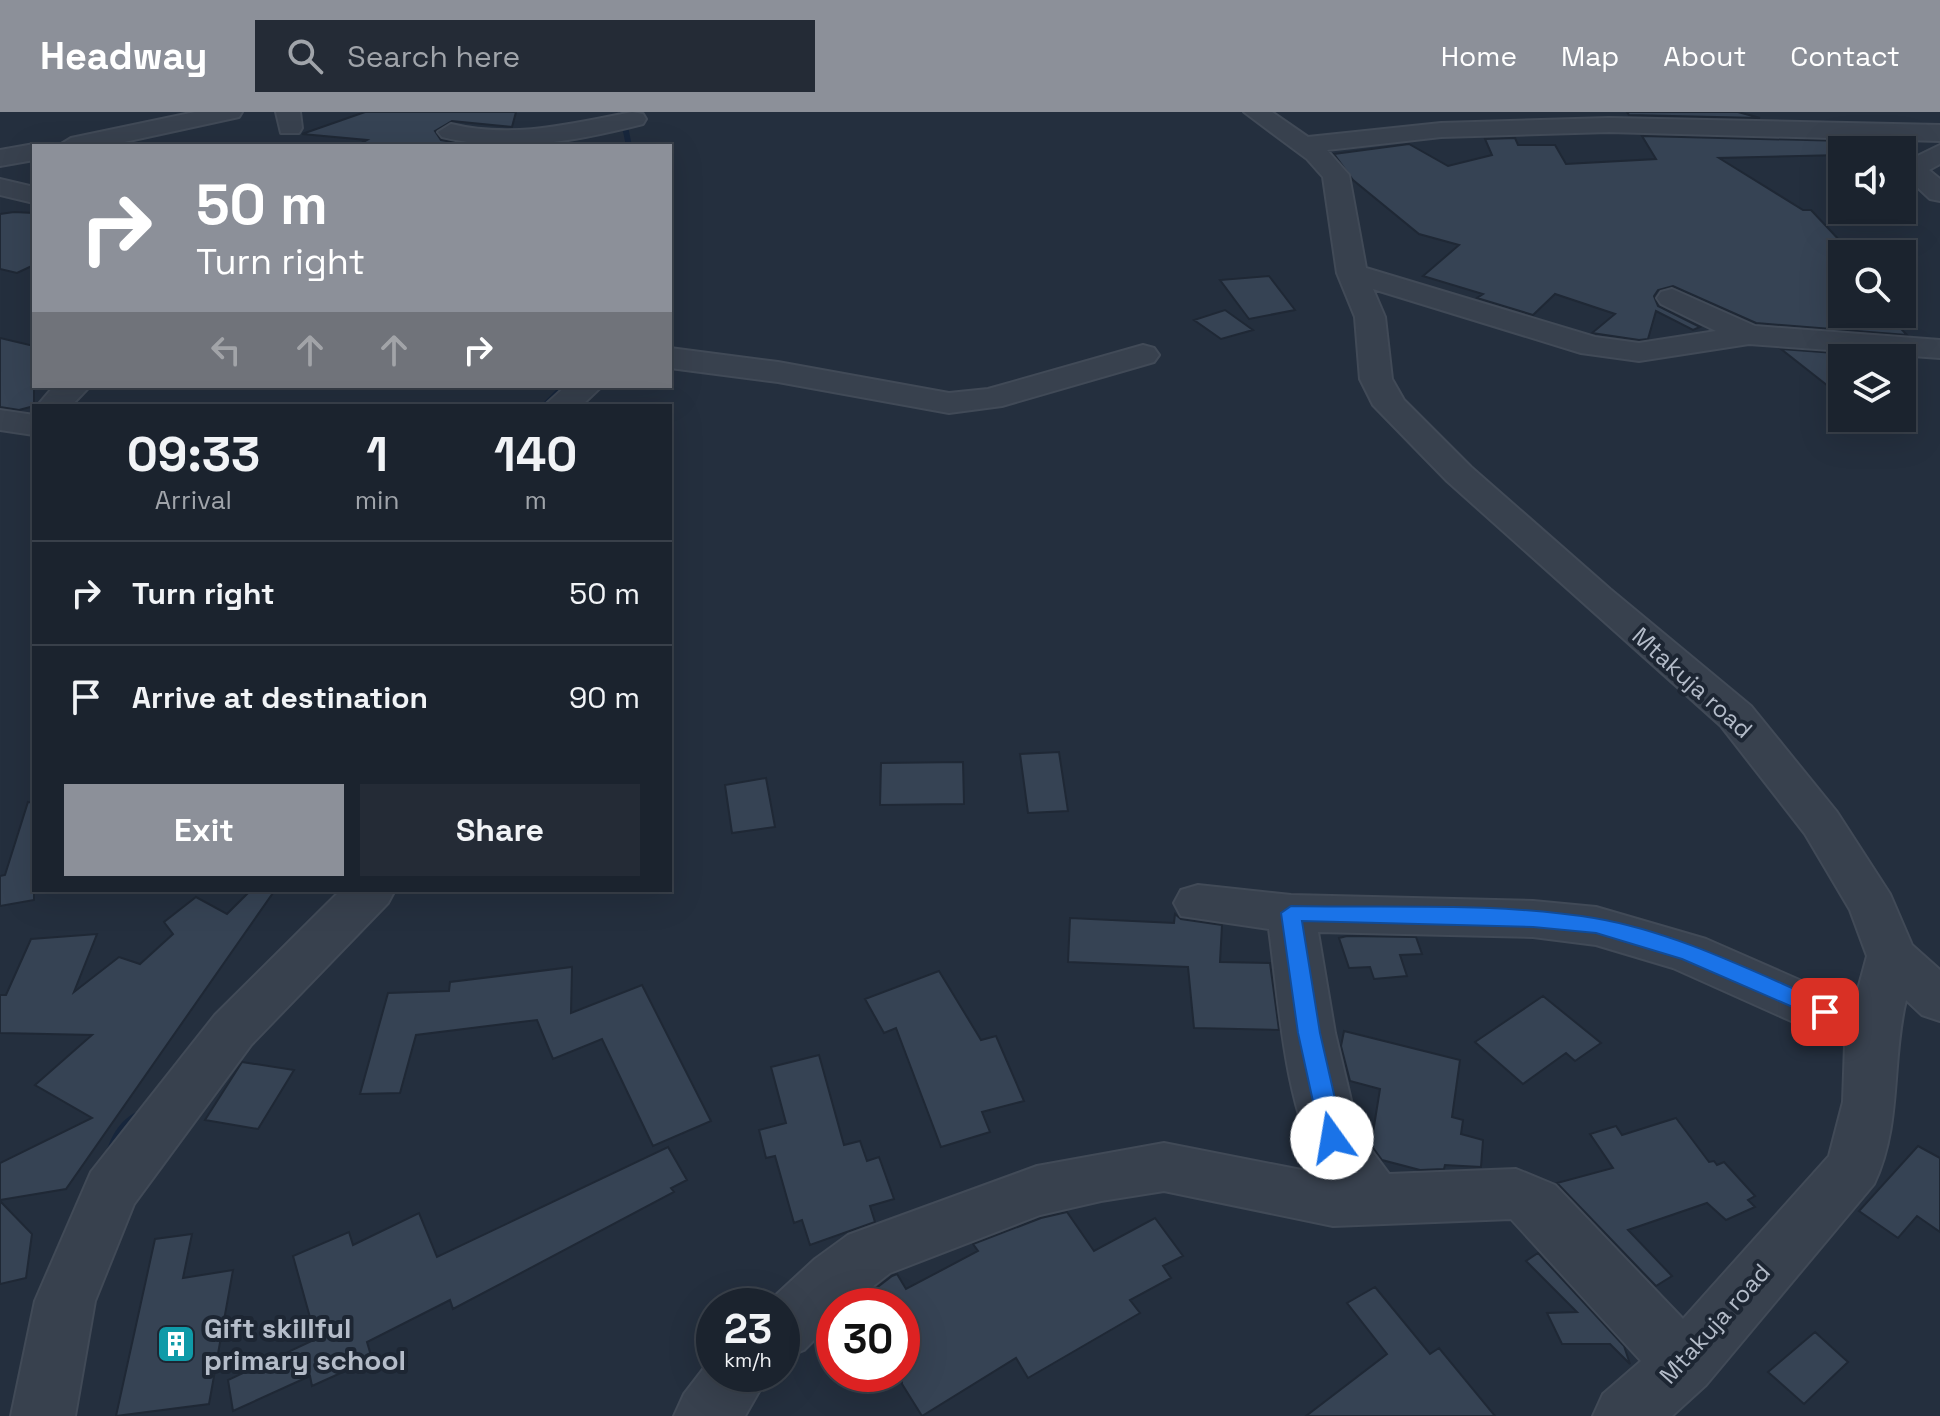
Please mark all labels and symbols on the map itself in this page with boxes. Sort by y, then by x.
street label: Mtakuja road [1626,620,1759,745]
pin [1791,978,1859,1046]
position arrow [1290,1096,1374,1180]
street label: Mtakuja road [1652,1257,1777,1390]
speed limit sign: 30 [816,1288,920,1392]
place label: Gift skillful primary school [204,1310,406,1378]
building icon: Gift skillful primary school [155,1323,197,1365]

